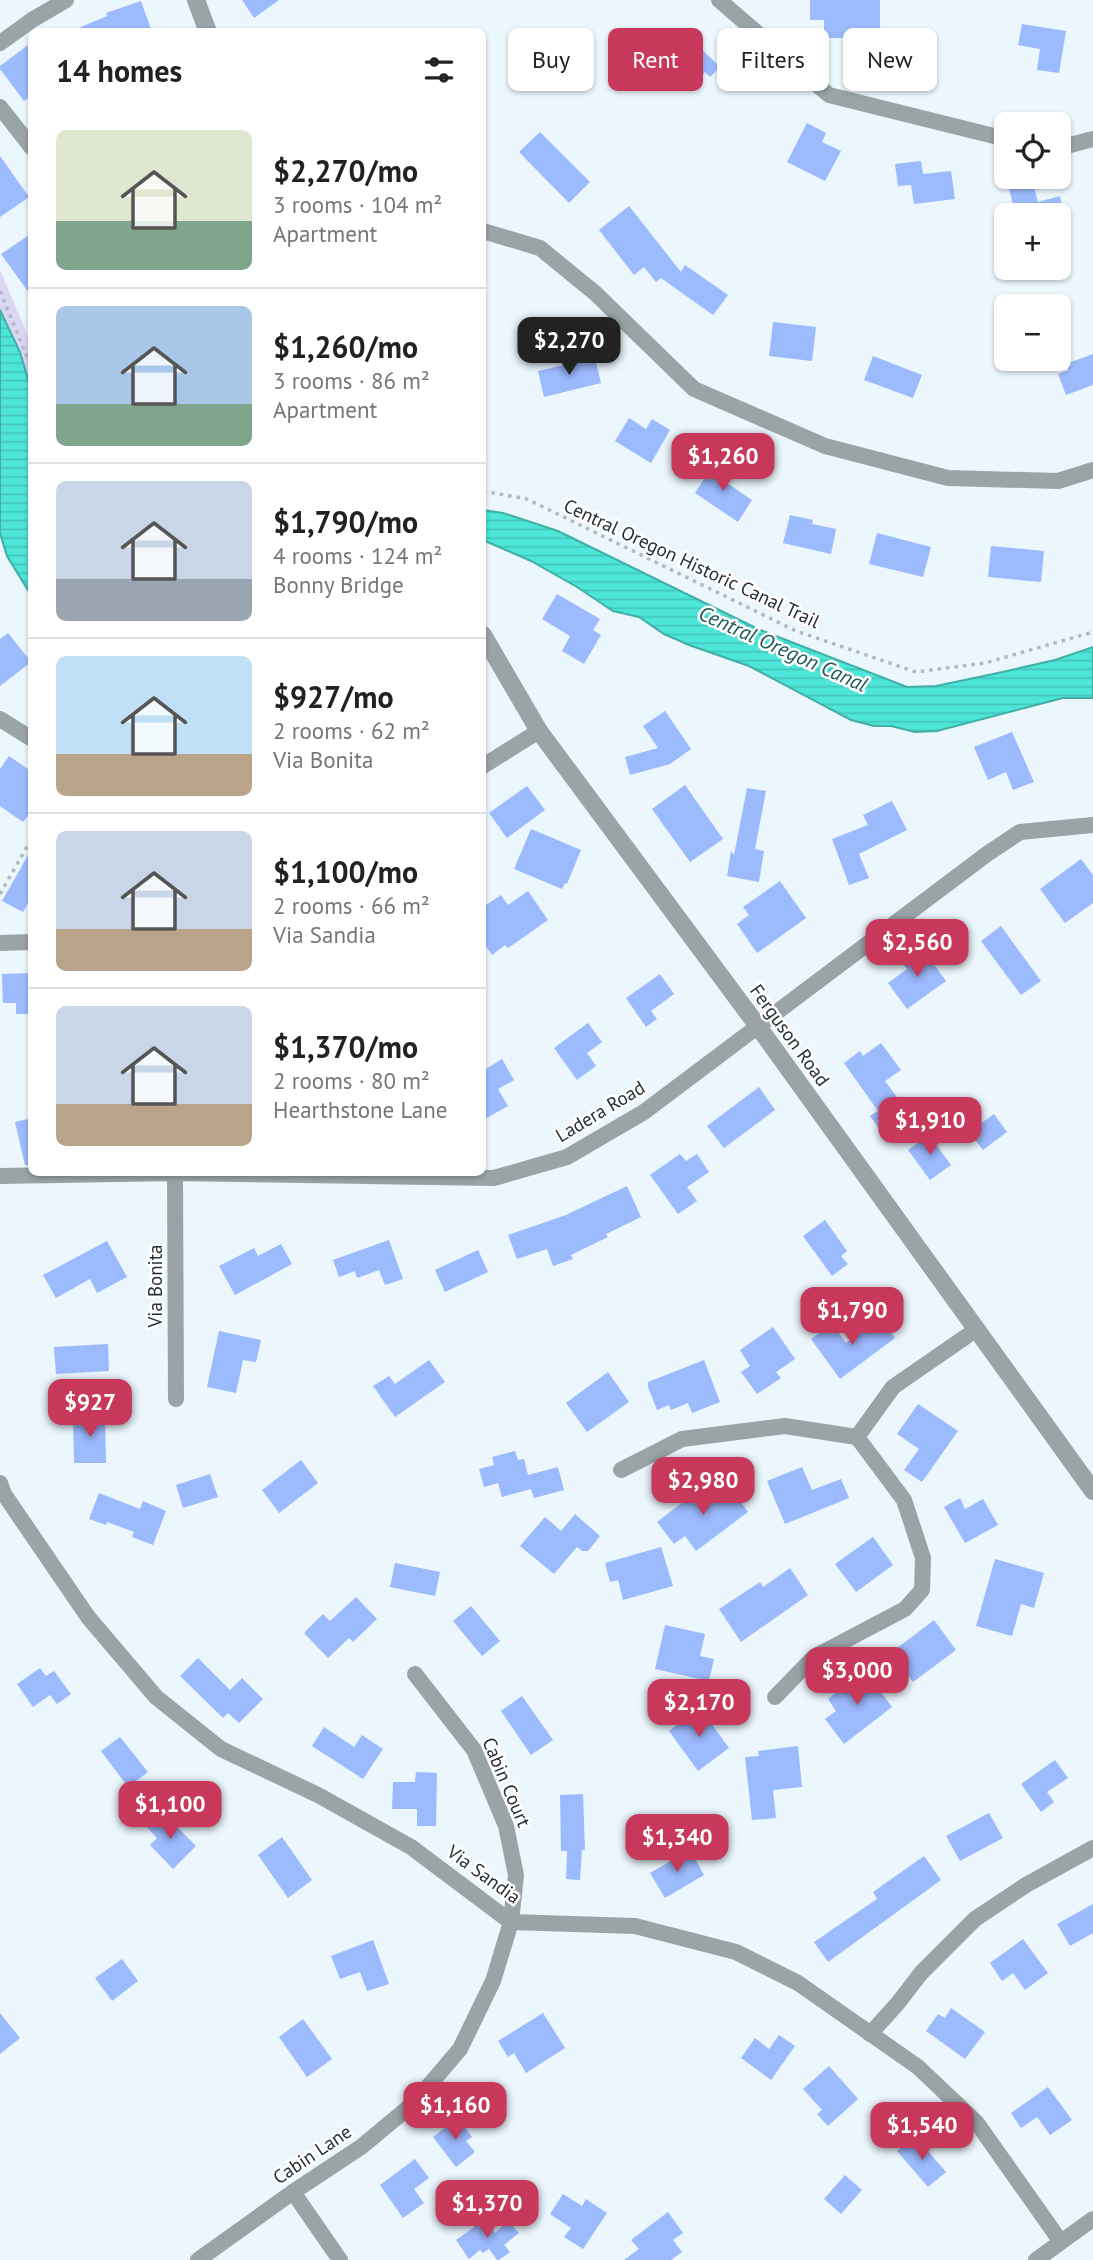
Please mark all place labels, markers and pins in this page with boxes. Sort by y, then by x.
pin: $2,270 [512,318,626,377]
pin: $1,260 [666,434,780,493]
pin: $2,560 [860,920,974,979]
pin: $1,910 [873,1098,987,1157]
pin: $1,790 [795,1288,909,1347]
pin: $927 [49,1380,131,1439]
pin: $2,980 [646,1458,760,1517]
pin: $3,000 [800,1648,914,1707]
pin: $2,170 [642,1680,756,1739]
pin: $1,100 [113,1782,227,1841]
pin: $1,340 [620,1814,734,1874]
pin: $1,160 [398,2082,512,2142]
pin: $1,540 [865,2102,979,2162]
pin: $1,370 [430,2180,544,2240]

